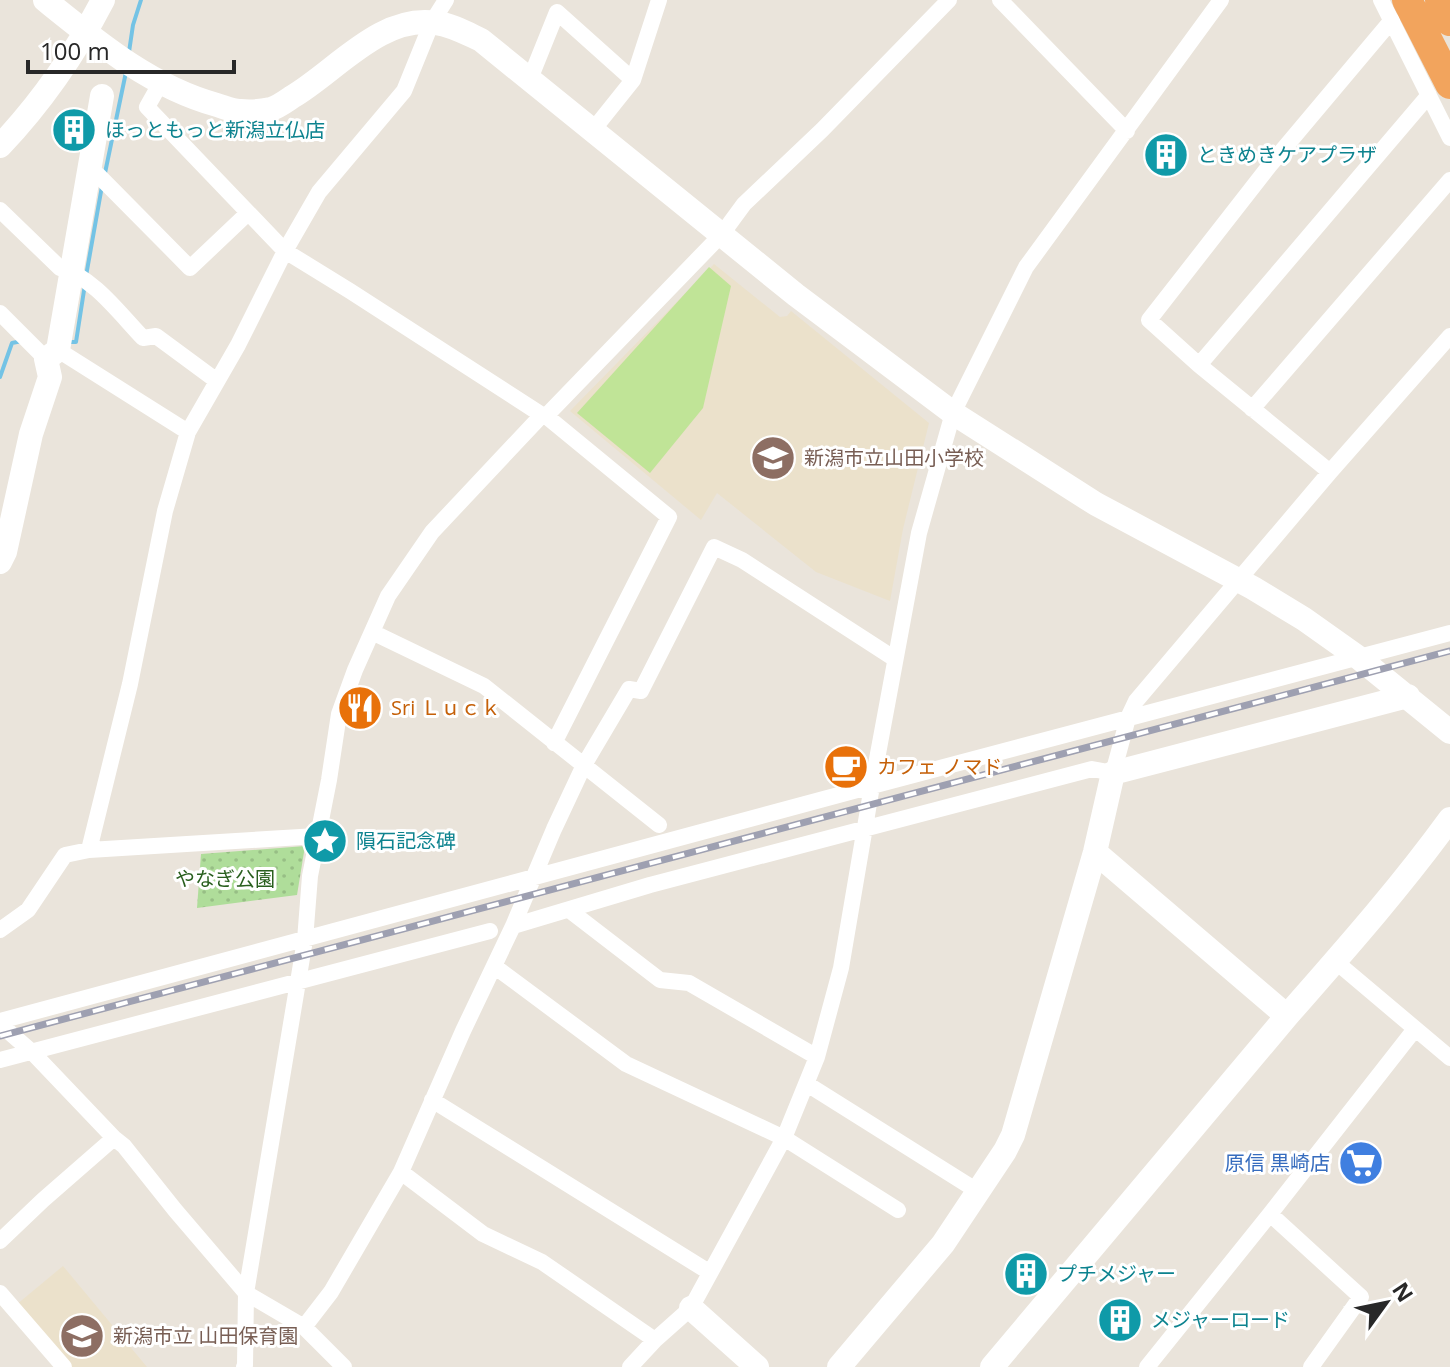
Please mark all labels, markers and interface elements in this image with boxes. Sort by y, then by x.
scale bar [28,24,234,74]
text: 100 m [40,34,110,67]
building icon: ほっともっと新潟立仏店 [50,106,98,154]
place label: ほっともっと新潟立仏店 [105,116,325,143]
building icon: ときめきケアプラザ [1142,131,1190,179]
place label: ときめきケアプラザ [1197,141,1377,168]
school or university icon: 新潟市立山田小学校 [749,434,797,482]
place label: 新潟市立山田小学校 [804,444,984,471]
restaurant icon: Sri Ｌｕｃｋ [336,684,384,732]
place label: Sri Ｌｕｃｋ [391,694,500,721]
cafe icon: カフェ ノマド [822,743,870,791]
place label: カフェ ノマド [877,753,1002,780]
place icon: 隕石記念碑 [301,817,349,865]
place label: 隕石記念碑 [356,827,456,854]
park label: やなぎ公園 [175,865,275,892]
supermarket icon: 原信 黒崎店 [1337,1139,1385,1187]
place label: 原信 黒崎店 [1225,1149,1330,1176]
building icon: プチメジャー [1002,1250,1050,1298]
place label: プチメジャー [1057,1260,1176,1287]
north arrow [1346,1263,1426,1343]
text: N [1386,1276,1421,1307]
building icon: メジャーロード [1096,1296,1144,1344]
place label: メジャーロード [1151,1306,1290,1333]
school or university icon: 新潟市立 山田保育園 [58,1312,106,1360]
place label: 新潟市立 山田保育園 [113,1322,298,1349]

